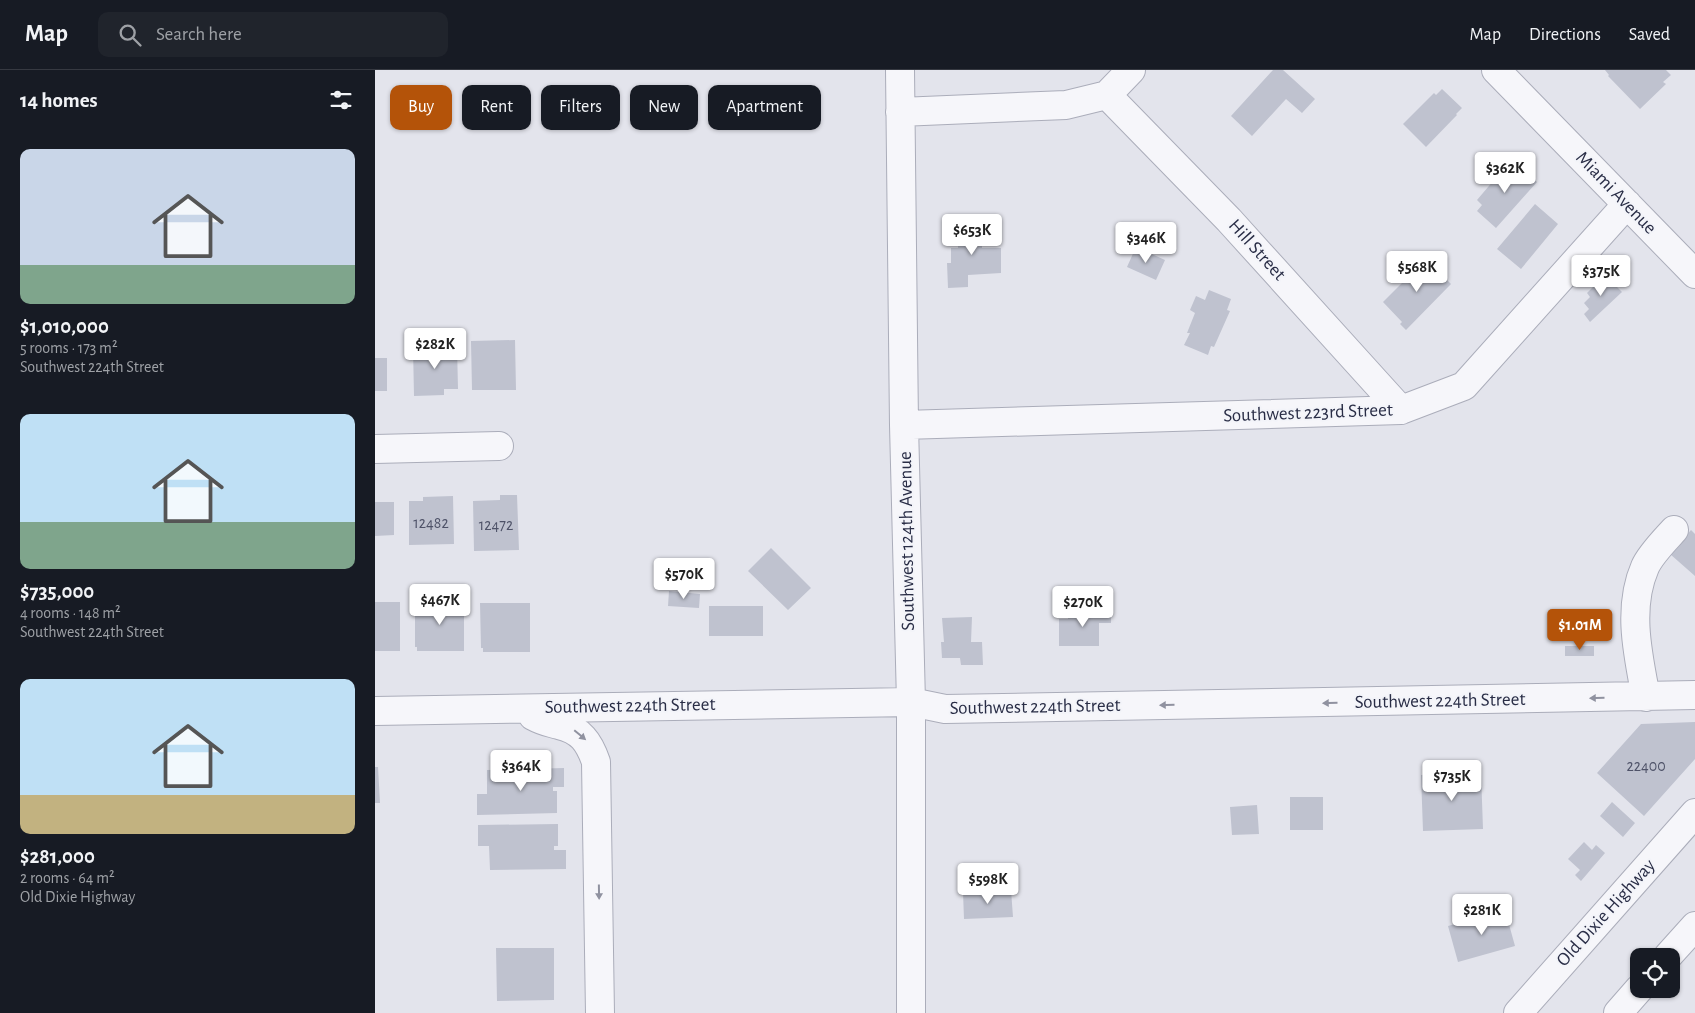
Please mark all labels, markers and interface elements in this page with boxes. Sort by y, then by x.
search box [98,12,448,57]
icon: search [116,21,144,49]
text: Map [25,22,68,46]
text: Search here [156,25,242,44]
text: Map [1470,26,1501,44]
text: Directions [1529,26,1601,44]
text: Saved [1629,26,1670,44]
chip: Buy [390,85,452,130]
chip: Rent [462,85,531,130]
chip: Filters [541,85,620,130]
chip: New [630,85,698,130]
chip: Apartment [708,85,821,130]
icon: filters [327,86,355,114]
text: 14 homes [20,90,98,111]
street label: Miami Avenue [1572,148,1660,238]
pin: $362K [1470,152,1540,194]
text: $362K [1486,160,1524,176]
icon: home [143,181,233,271]
pin: $653K [937,214,1007,256]
street label: Hill Street [1225,216,1289,284]
text: $653K [953,222,991,238]
pin: $346K [1111,222,1181,264]
text: $346K [1126,230,1166,246]
pin: $568K [1382,250,1452,293]
pin: $375K [1566,254,1636,297]
text: $568K [1397,259,1437,275]
text: $375K [1582,263,1620,279]
text: $1,010,000 [20,316,109,337]
pin: $282K [400,328,470,370]
text: $282K [415,336,455,352]
text: 5 rooms · 173 m² [20,340,118,356]
text: Southwest 224th Street [20,359,164,375]
street label: Southwest 223rd Street [1223,401,1393,425]
icon: home [143,446,233,536]
street label: Southwest 124th Avenue [896,451,918,631]
house number: 12482 [413,515,449,531]
house number: 12472 [479,517,513,533]
pin: $570K [649,558,719,600]
text: $570K [665,566,703,582]
text: $735,000 [20,581,94,602]
pin: $467K [405,584,475,626]
pin: $270K [1048,586,1118,628]
text: $467K [420,592,460,608]
text: $270K [1063,594,1103,610]
text: 4 rooms · 148 m² [20,605,121,621]
pin: $1.01M [1539,608,1621,651]
text: $1.01M [1558,617,1602,633]
text: Southwest 224th Street [20,624,164,640]
street label: Southwest 224th Street [1354,690,1526,712]
one-way arrow [1589,694,1605,702]
street label: Southwest 224th Street [544,695,716,717]
street label: Southwest 224th Street [949,696,1121,718]
one-way arrow [1322,699,1338,707]
one-way arrow [1159,702,1175,710]
icon: home [143,711,233,801]
one-way arrow [574,730,587,741]
pin: $364K [486,750,556,792]
text: $364K [501,758,541,774]
house number: 22400 [1626,758,1666,774]
pin: $735K [1417,760,1487,802]
text: $735K [1433,768,1471,784]
text: $281,000 [20,846,95,867]
street label: Old Dixie Highway [1553,856,1659,970]
pin: $598K [953,862,1023,905]
text: 2 rooms · 64 m² [20,870,115,886]
text: $598K [968,871,1008,887]
one-way arrow [595,884,603,900]
text: Old Dixie Highway [20,889,135,905]
pin: $281K [1447,894,1517,936]
text: $281K [1463,902,1501,918]
map controls [1630,948,1680,998]
button: locate [1630,948,1680,998]

